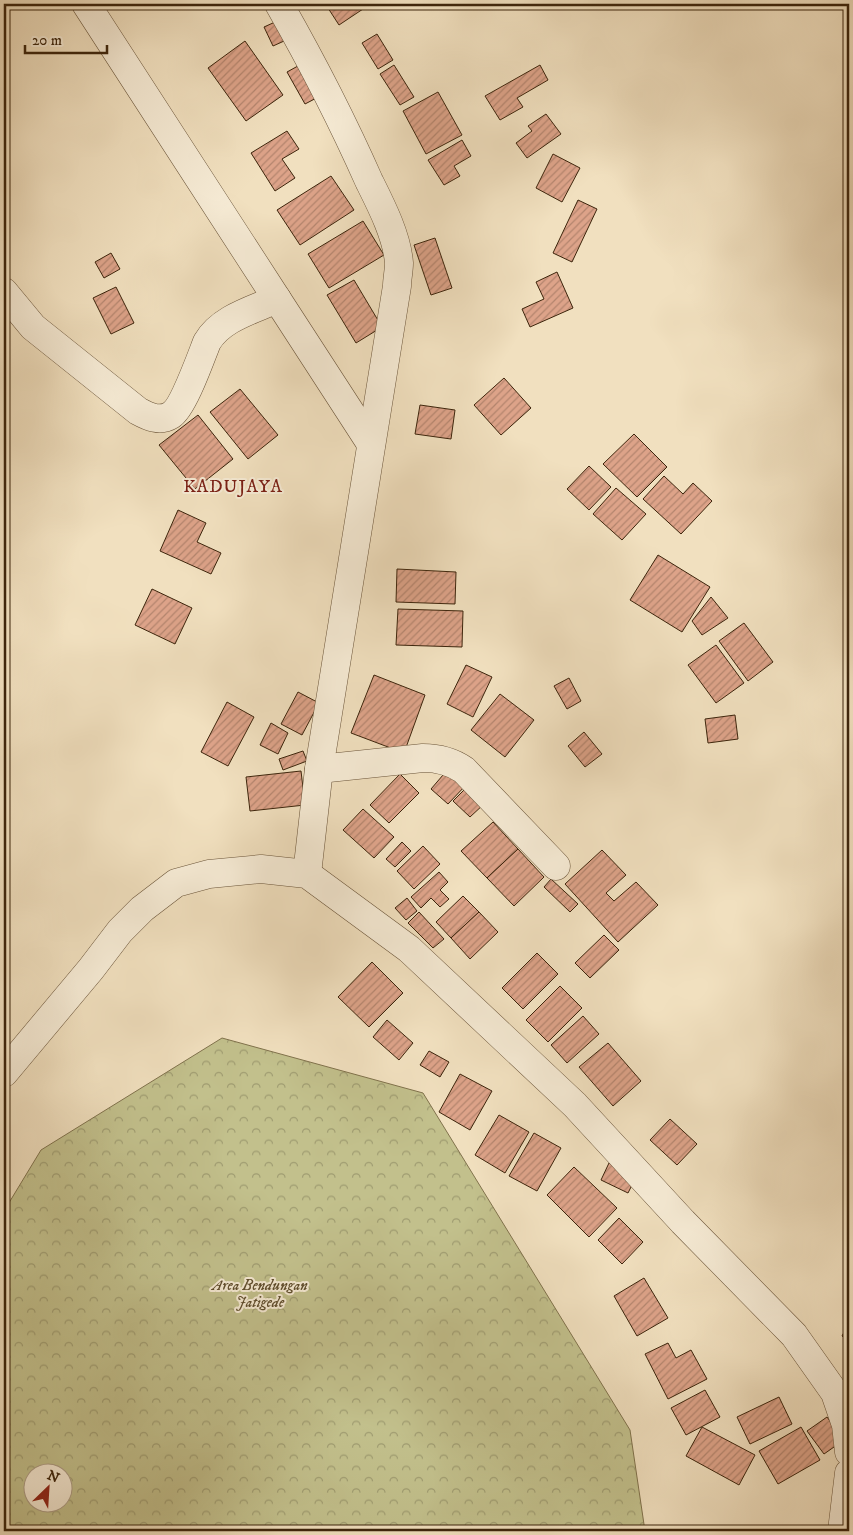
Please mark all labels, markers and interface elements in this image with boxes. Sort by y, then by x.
scale bar [25,22,108,54]
text: 20 m [32,31,62,50]
district label: KADUJAYA [183,476,283,498]
park label: Area Bendungan Jatigede [210,1276,308,1312]
north arrow [22,1462,72,1512]
text: N [44,1467,63,1488]

